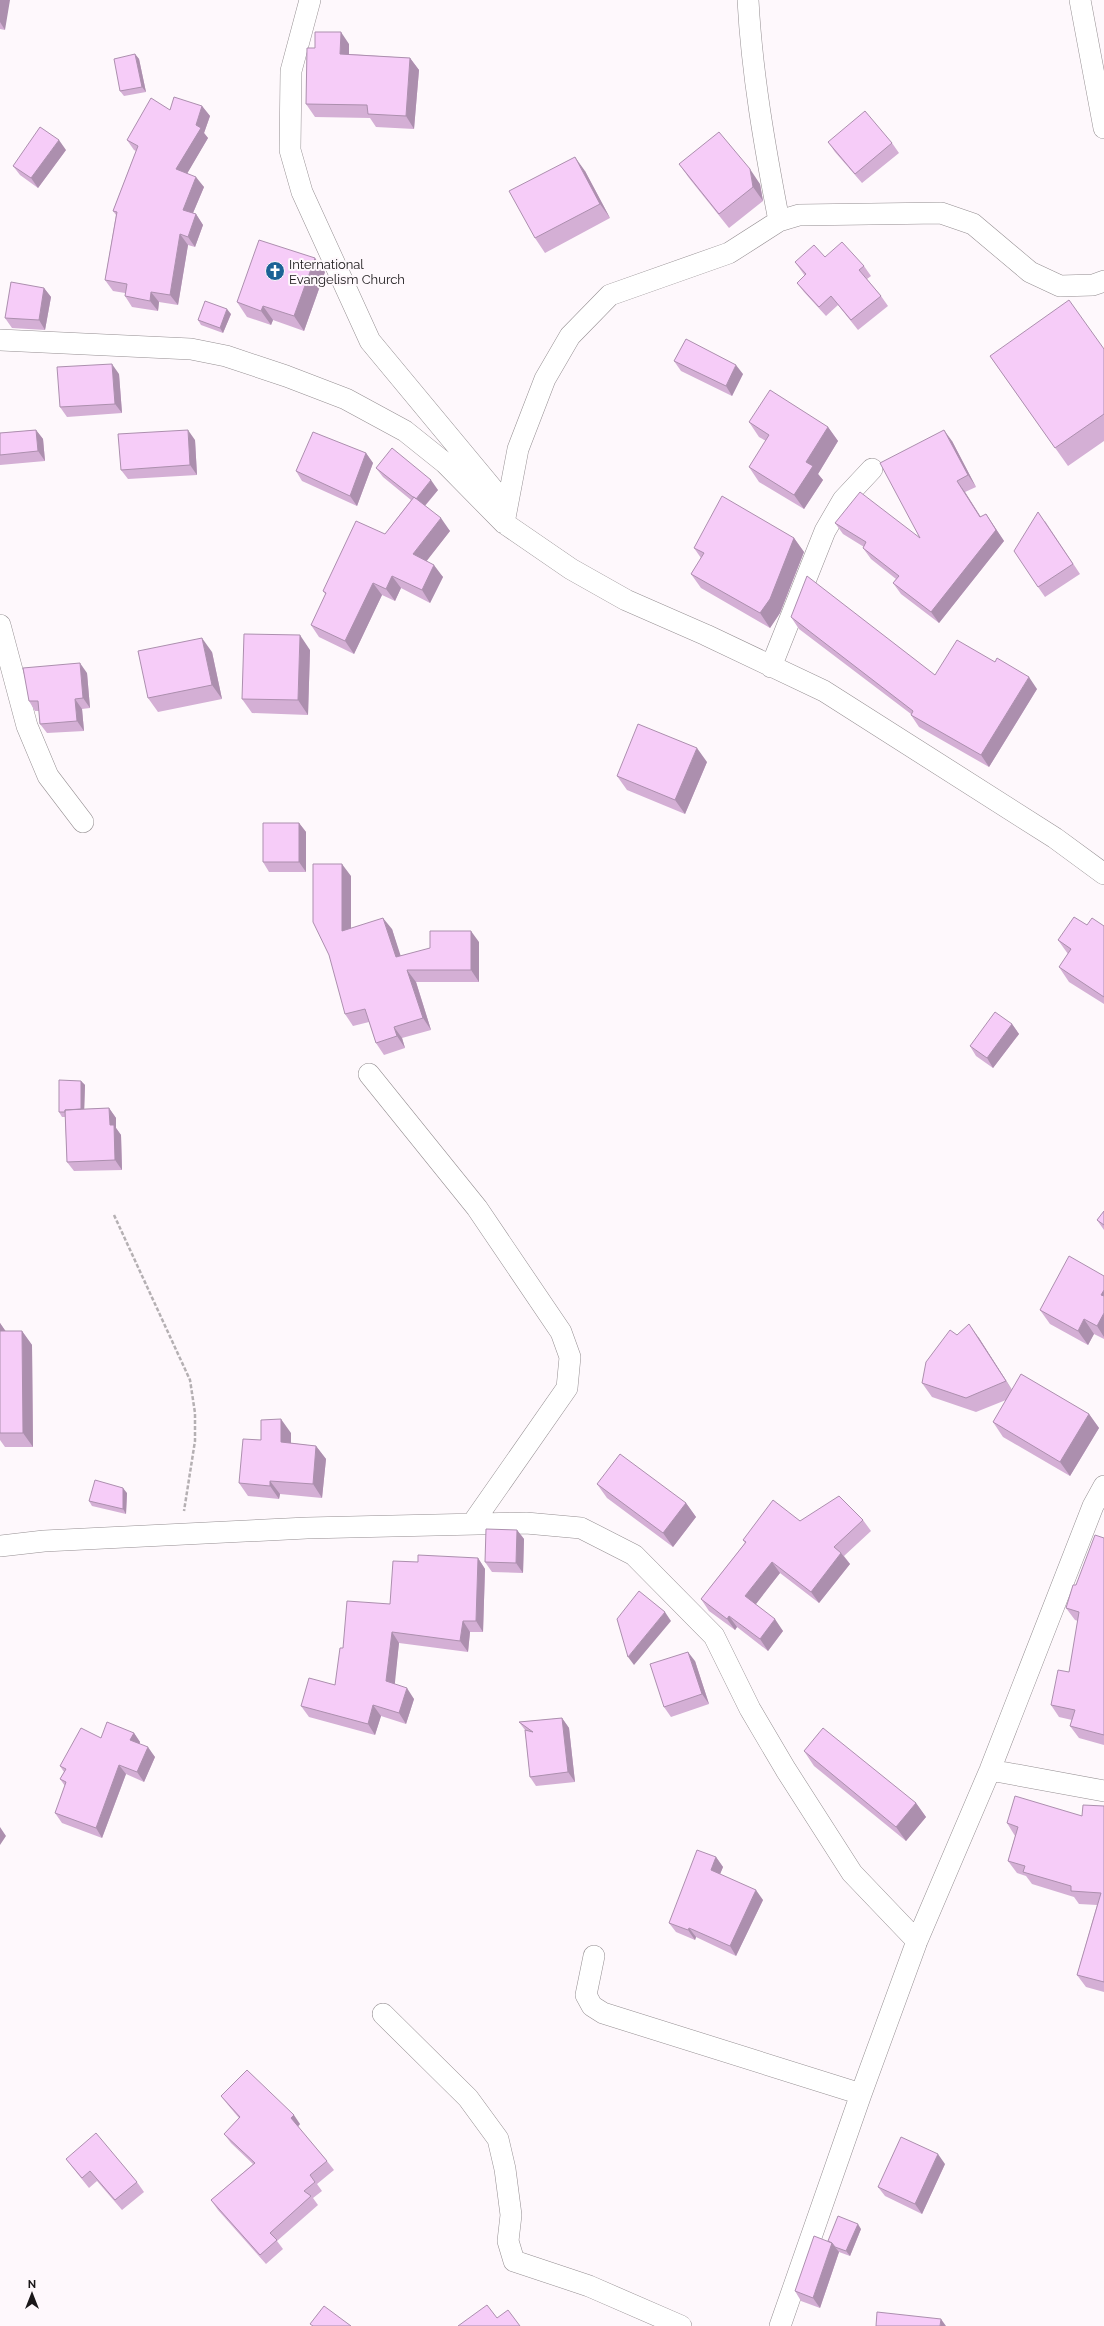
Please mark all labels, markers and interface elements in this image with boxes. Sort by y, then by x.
place label: International Evangelism Church [289,257,405,287]
church icon: International Evangelism Church [264,260,286,282]
north arrow [12,2274,52,2314]
text: N [28,2278,36,2291]

